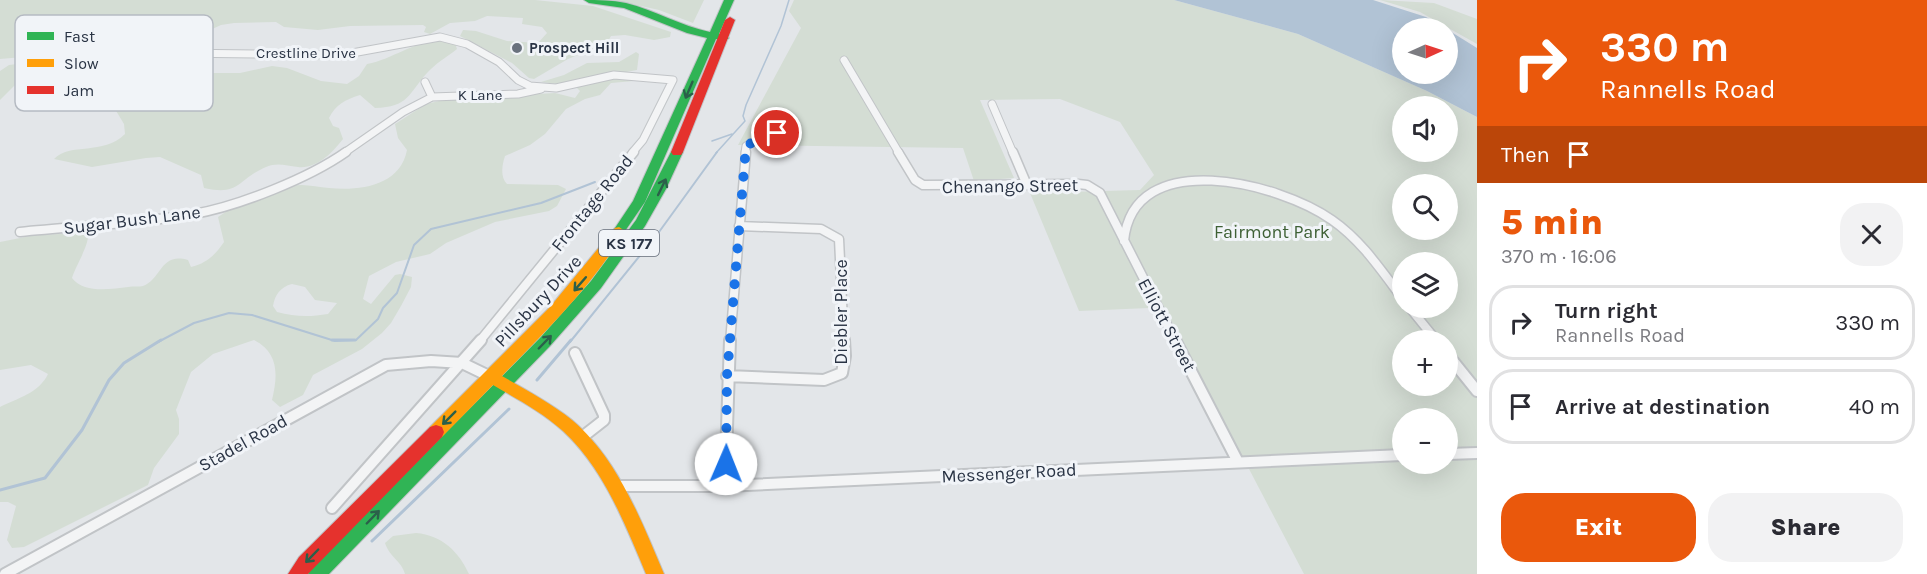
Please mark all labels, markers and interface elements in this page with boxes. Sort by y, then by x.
legend [15,15,213,111]
north arrow [1392,18,1458,84]
map controls [1392,18,1458,474]
text: 330 m [1600,22,1729,72]
icon: right [1501,24,1579,102]
text: Fast [64,27,95,46]
place label: Prospect Hill [529,39,619,57]
marker: Prospect Hill [510,41,524,55]
street label: Crestline Drive [256,44,356,62]
text: Slow [64,54,99,73]
text: Rannells Road [1600,73,1776,105]
one-way arrow [683,80,694,99]
text: Jam [64,81,94,100]
street label: K Lane [458,86,502,104]
button: sound [1392,96,1458,162]
pin [751,107,802,158]
icon: arrive [760,116,793,149]
icon: arrive [1562,138,1595,171]
text: Then [1501,142,1550,168]
street label: Frontage Road [546,150,638,256]
street label: Chenango Street [942,174,1079,198]
button: search [1392,174,1458,240]
one-way arrow [656,178,668,196]
street label: Sugar Bush Lane [62,201,202,239]
text: 5 min [1501,201,1603,243]
button: close [1840,203,1903,266]
park label: Fairmont Park [1214,221,1330,243]
road number: KS 177 [599,230,659,256]
text: 370 m · 16:06 [1501,245,1617,268]
street label: Pillsbury Drive [490,250,586,352]
button: layers [1392,252,1458,318]
street label: Diebler Place [830,259,852,365]
street label: Elliott Street [1133,275,1201,376]
one-way arrow [573,276,587,291]
text: Turn right [1555,298,1658,324]
icon: right [1504,306,1537,339]
text: 330 m [1835,310,1900,336]
text: Rannells Road [1555,324,1685,347]
button: + [1392,330,1458,396]
one-way arrow [538,335,553,350]
icon: arrive [1504,390,1537,423]
text: Arrive at destination [1555,394,1770,420]
text: 40 m [1849,394,1900,420]
button: − [1392,408,1458,474]
street label: Stadel Road [195,410,291,476]
one-way arrow [442,410,456,425]
position arrow [694,432,758,496]
street label: Messenger Road [941,458,1077,488]
button: Exit [1501,493,1696,562]
button: Share [1708,493,1903,562]
one-way arrow [366,510,381,525]
one-way arrow [304,549,319,564]

